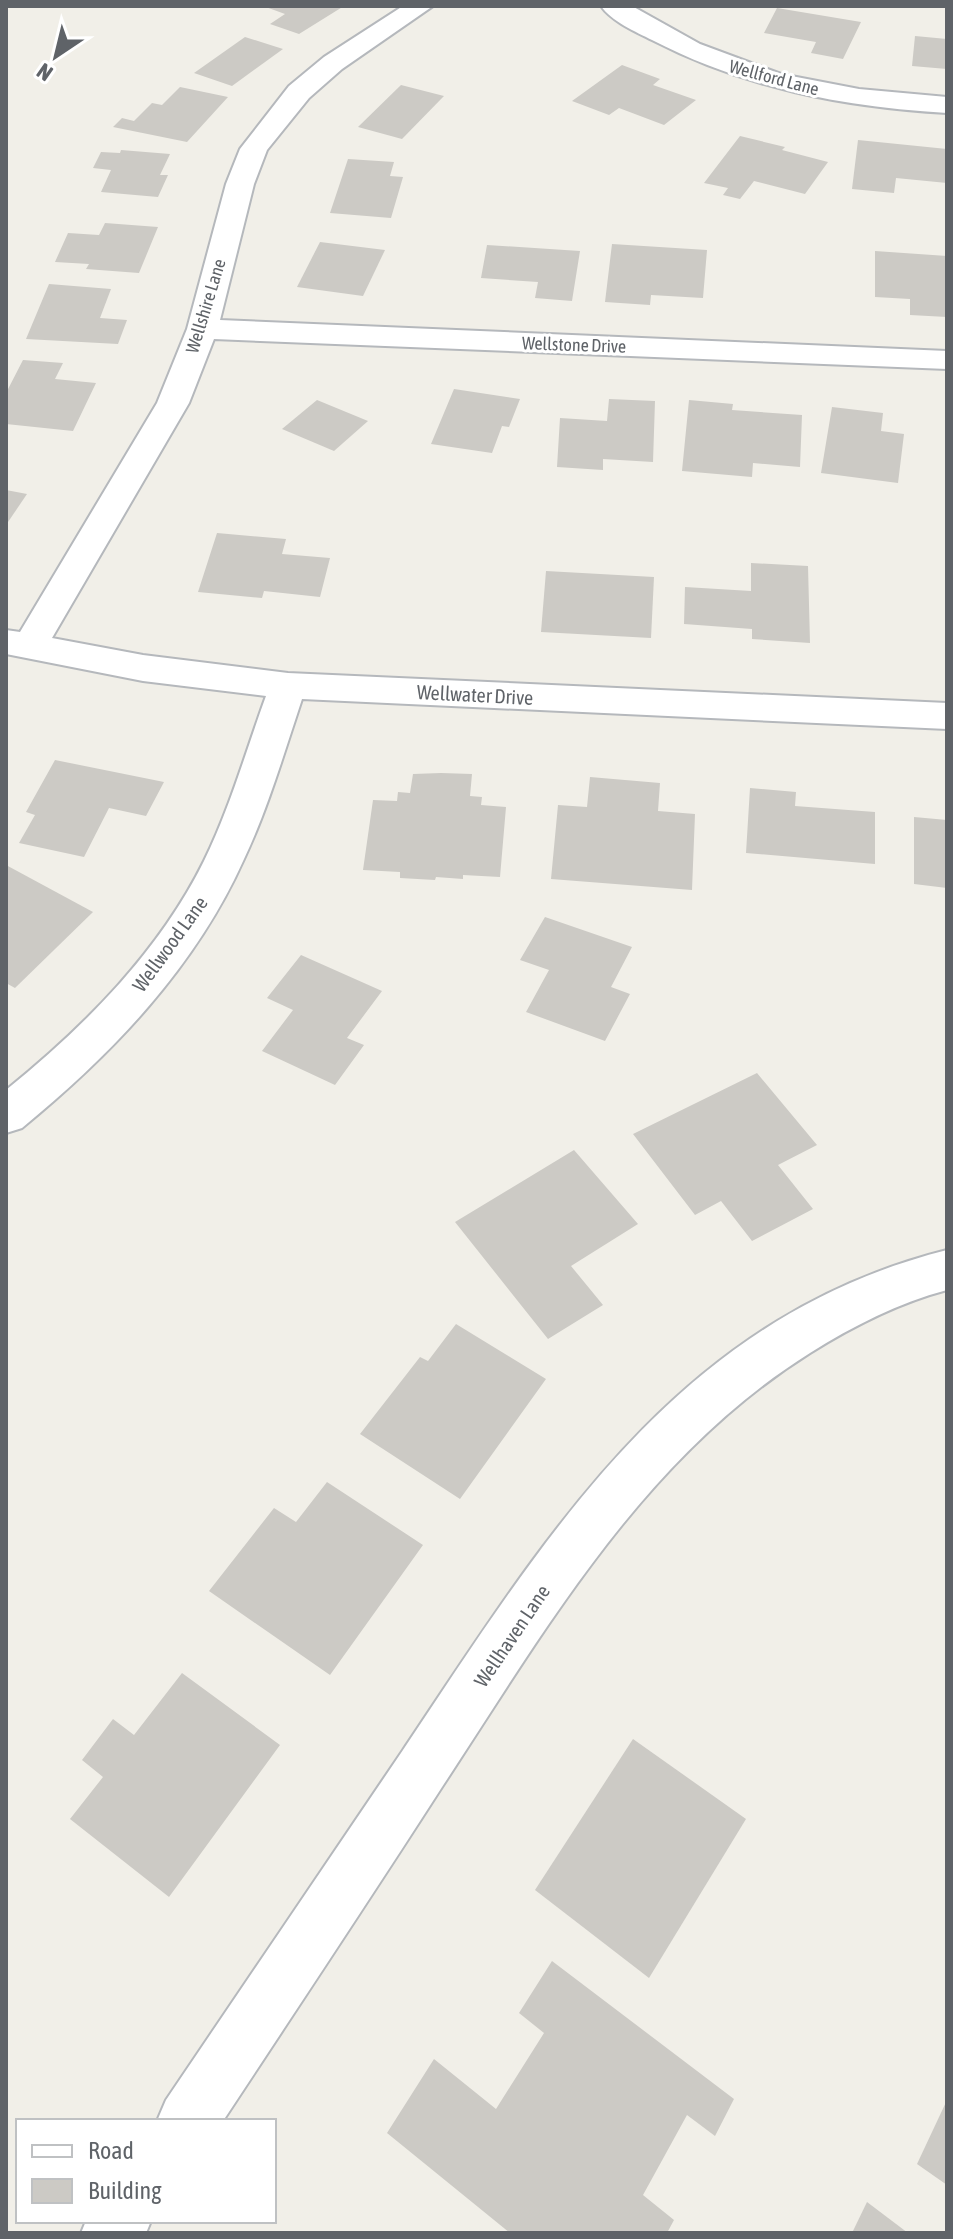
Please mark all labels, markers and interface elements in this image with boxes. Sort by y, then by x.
north arrow [16,16,96,96]
street label: Wellford Lane [727,55,821,100]
text: N [32,58,57,87]
street label: Wellshire Lane [181,256,230,356]
street label: Wellstone Drive [522,332,627,357]
street label: Wellwater Drive [416,680,534,709]
street label: Wellwood Lane [127,892,212,996]
street label: Wellhaven Lane [469,1580,554,1691]
legend [16,2119,276,2223]
text: Road [88,2137,134,2164]
text: Building [88,2177,162,2204]

